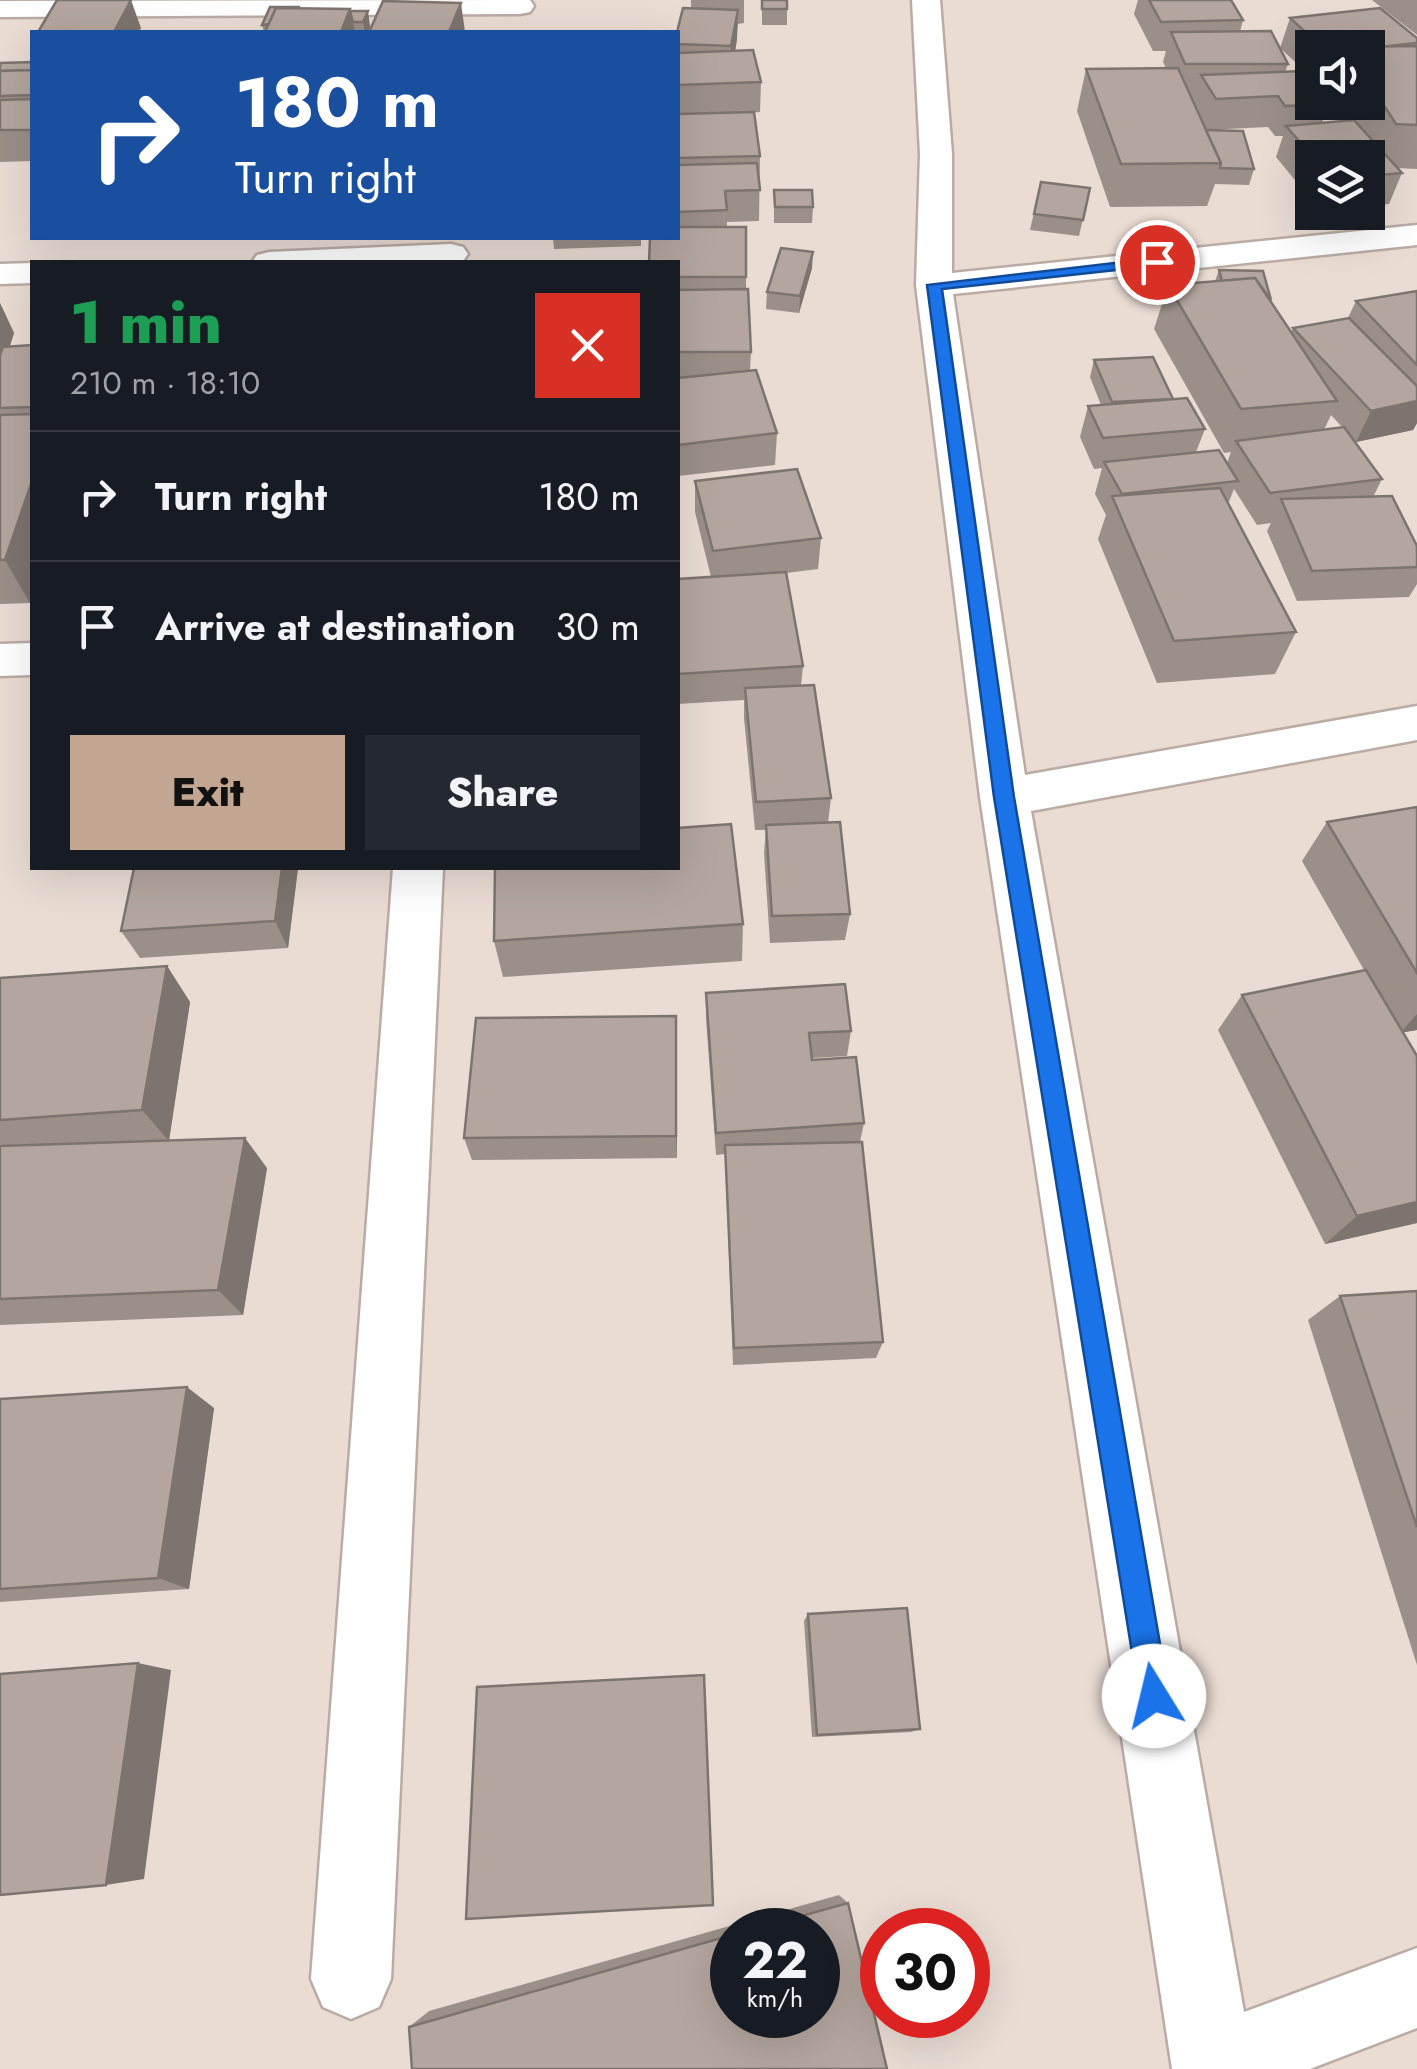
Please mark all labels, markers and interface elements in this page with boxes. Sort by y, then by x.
map controls [1295,30,1385,230]
button: sound [1295,30,1385,120]
text: 180 m [235,52,439,153]
icon: right [70,70,200,200]
button: layers [1295,140,1385,230]
text: Turn right [235,145,416,210]
pin [1115,220,1200,305]
icon: arrive [1130,235,1185,290]
text: 1 min [70,279,222,366]
button: close [535,293,640,398]
text: 210 m · 18:10 [70,360,260,406]
icon: right [70,469,125,524]
text: Turn right [155,469,327,524]
text: 180 m [538,469,640,524]
icon: arrive [70,599,125,654]
text: Arrive at destination [155,599,516,654]
text: 30 m [555,599,640,654]
button: Exit [70,735,345,850]
button: Share [365,735,640,850]
position arrow [1102,1644,1206,1748]
speed limit sign: 30 [860,1908,990,2038]
text: 22 [742,1924,808,1997]
text: km/h [747,1980,803,2016]

